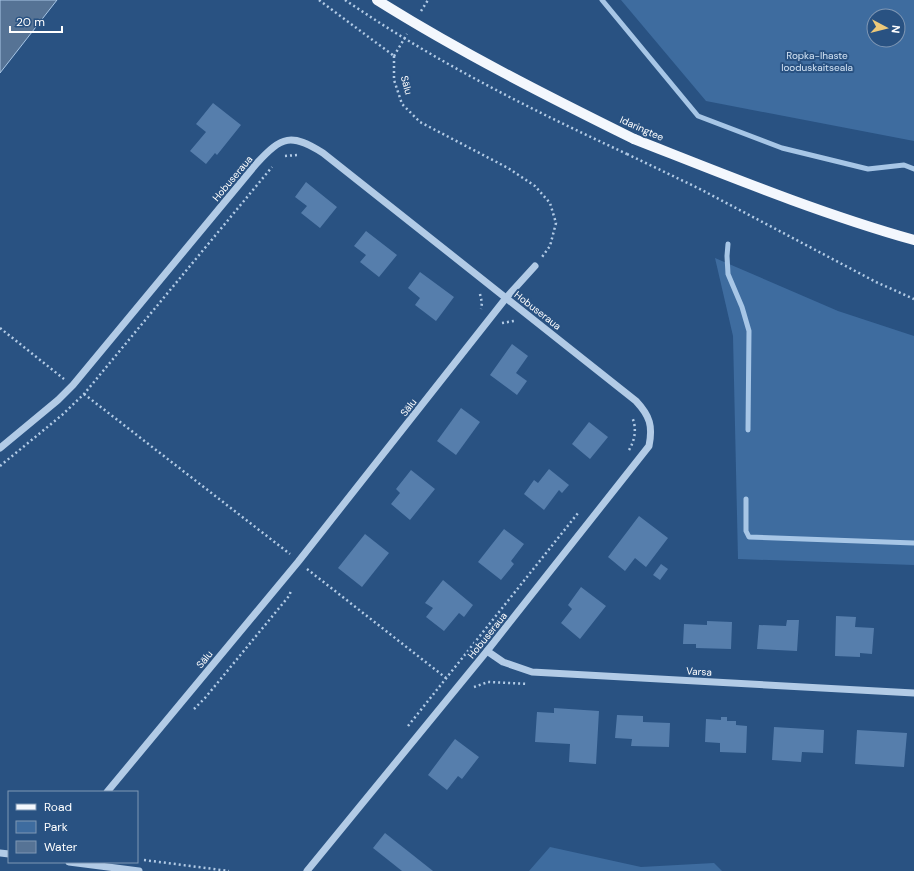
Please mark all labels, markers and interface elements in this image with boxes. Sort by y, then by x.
scale bar [10,8,62,34]
north arrow [866,8,906,48]
text: 20 m [16,14,45,30]
text: N [888,24,903,34]
park label: Ropka-Ihaste looduskaitseala [781,49,853,74]
street label: Sälu [398,74,415,96]
street label: Idaringtee [618,113,666,144]
street label: Hobuseraua [209,153,255,204]
street label: Hobuseraua [512,288,564,333]
street label: Sälu [397,396,420,419]
street label: Hobuseraua [465,610,510,661]
street label: Sälu [193,648,216,671]
street label: Varsa [686,664,712,679]
legend [8,791,138,863]
text: Road [44,799,72,815]
text: Park [44,819,68,835]
text: Water [44,839,78,855]

